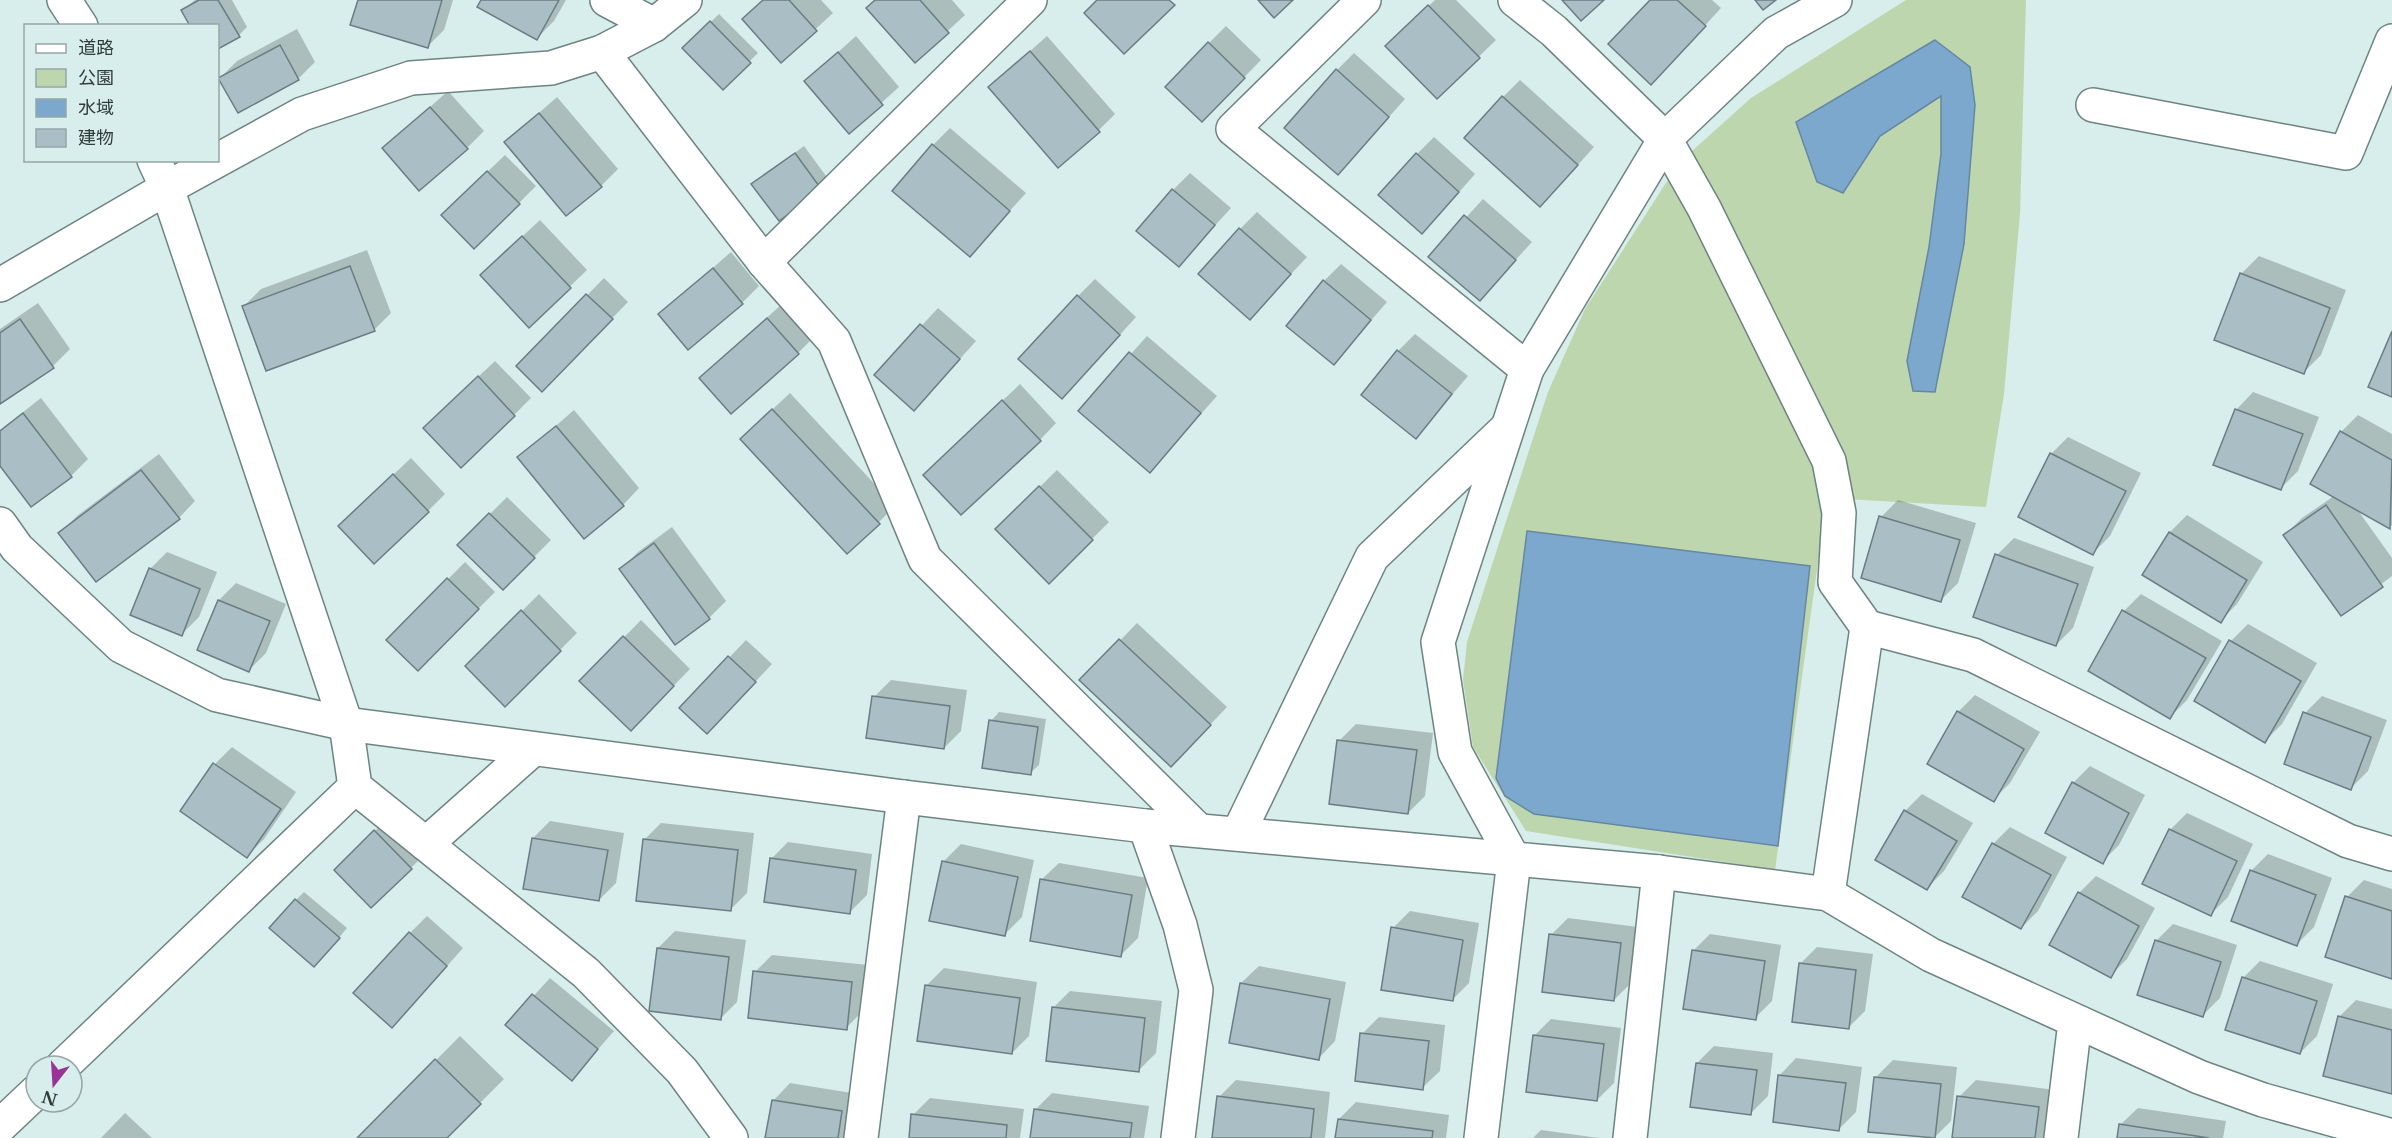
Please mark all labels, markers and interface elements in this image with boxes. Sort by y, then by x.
legend [24,24,219,162]
text: 道路 [78,37,114,59]
text: 公園 [78,67,114,89]
text: 水域 [78,97,114,119]
text: 建物 [78,127,114,149]
north arrow [24,1054,84,1114]
text: N [39,1087,60,1110]

